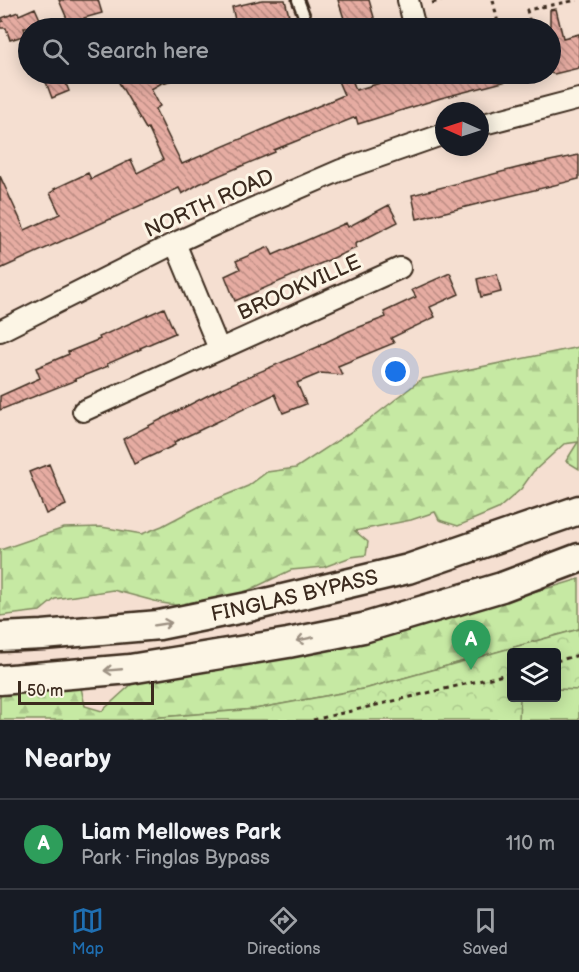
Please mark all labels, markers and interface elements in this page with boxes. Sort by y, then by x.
search box [18,18,561,84]
icon: search [39,35,72,68]
text: Search here [87,38,209,65]
north arrow [435,102,489,156]
street label: NORTH ROAD [141,164,278,243]
street label: BROOKVILLE [234,249,365,326]
your location [381,357,410,386]
street label: FINGLAS BYPASS [209,565,380,627]
one-way arrow [153,618,172,629]
pin: A [452,620,490,670]
one-way arrow [296,634,316,645]
map controls [507,648,561,702]
button: layers [507,648,561,702]
one-way arrow [103,665,123,676]
scale bar [18,678,154,706]
text: 50 m [27,682,63,701]
text: Nearby [24,744,111,775]
text: Liam Mellowes Park [81,819,281,846]
text: A [37,832,50,856]
text: 110 m [506,832,555,856]
text: Park · Finglas Bypass [81,846,270,870]
tab: Map [71,904,104,959]
tab: Directions [247,904,320,959]
tab: Saved [463,904,508,959]

